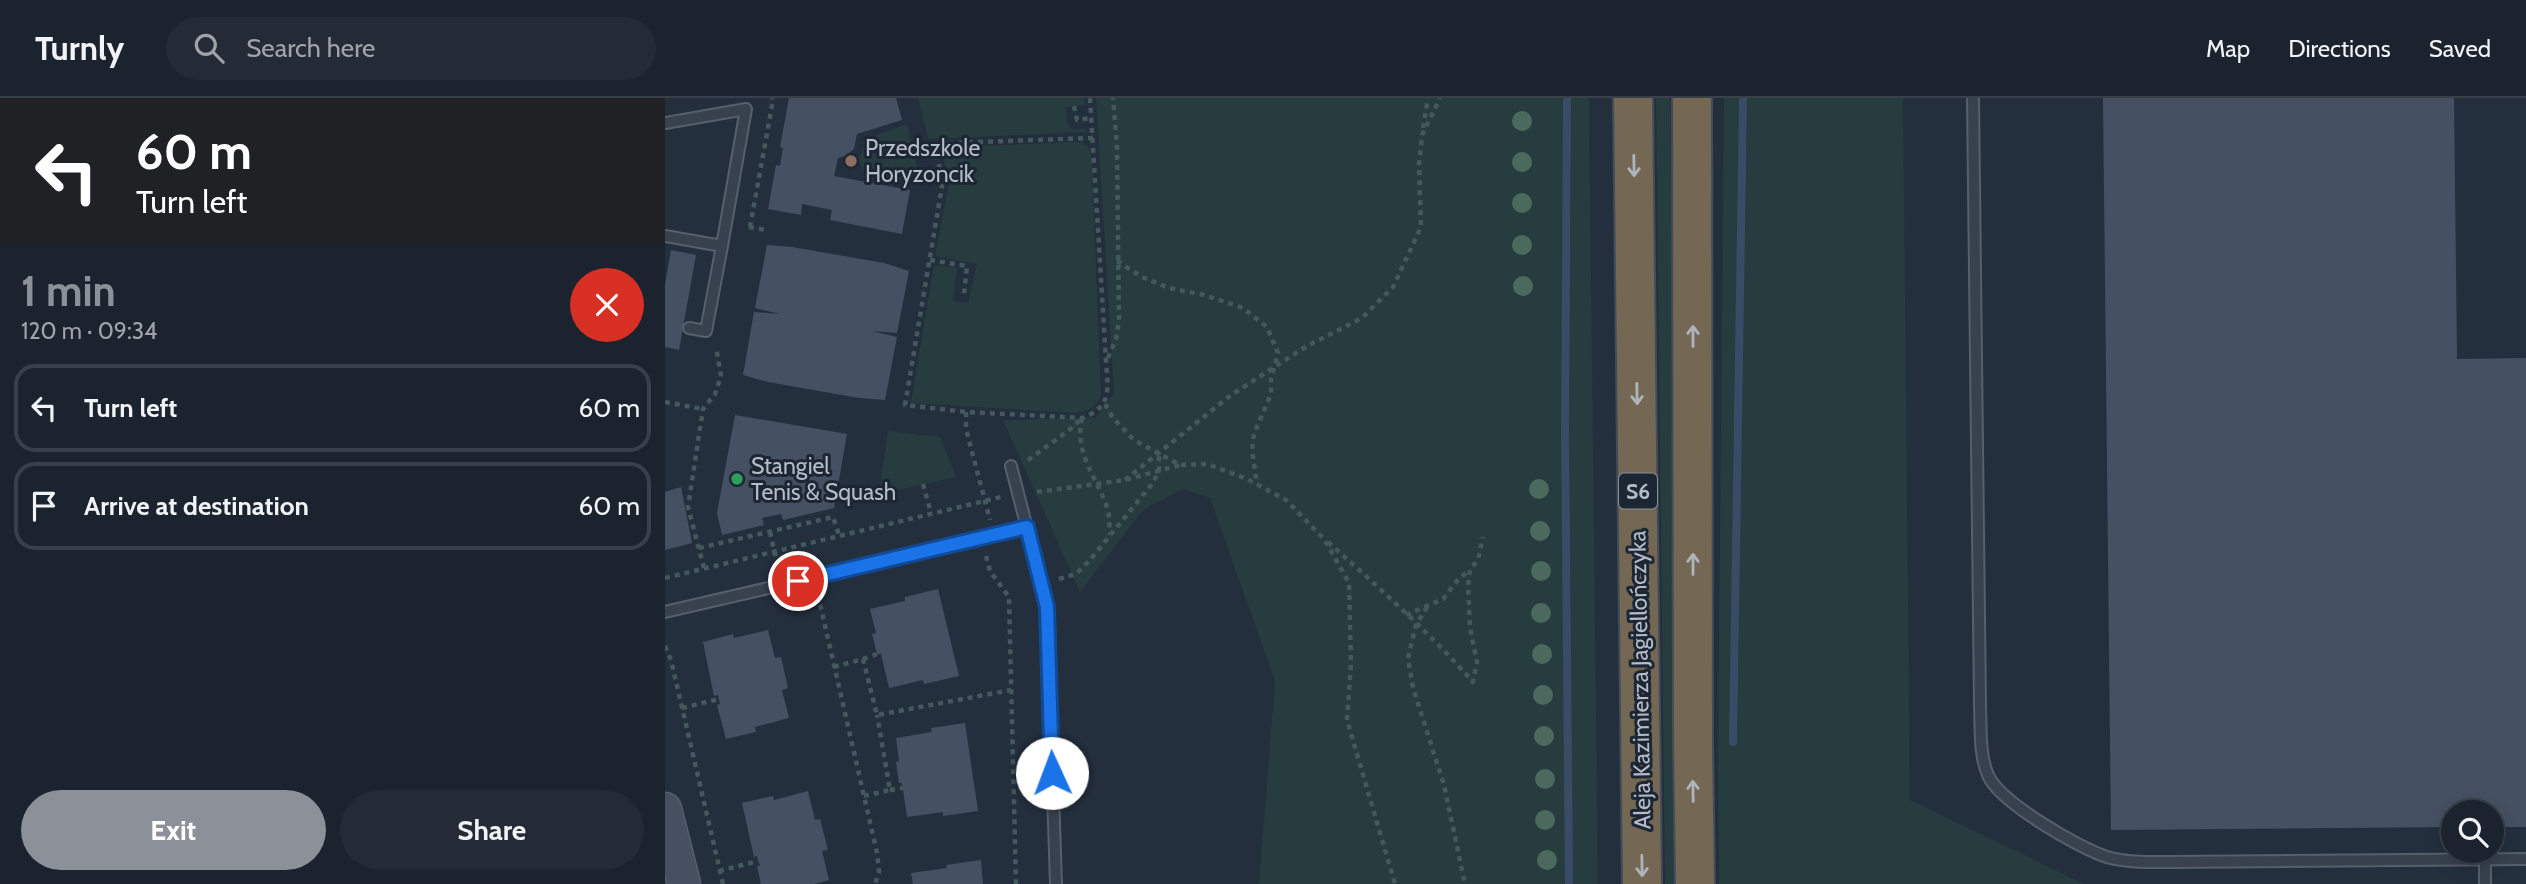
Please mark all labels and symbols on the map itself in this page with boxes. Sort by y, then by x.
place label: Przedszkole Horyzoncik [865,134,980,188]
marker: Przedszkole Horyzoncik [843,153,859,169]
one-way arrow [1627,154,1641,177]
one-way arrow [1686,325,1700,348]
one-way arrow [1630,382,1644,405]
place label: Stangiel Tenis & Squash [751,452,896,506]
marker: Stangiel Tenis & Squash [729,471,745,487]
road number: S6 [1619,474,1657,508]
street label: Aleja Kazimierza Jagiellończyka [1623,530,1657,830]
pin [768,551,828,611]
one-way arrow [1686,553,1700,576]
position arrow [1015,736,1089,810]
one-way arrow [1687,780,1700,803]
one-way arrow [1635,854,1649,877]

